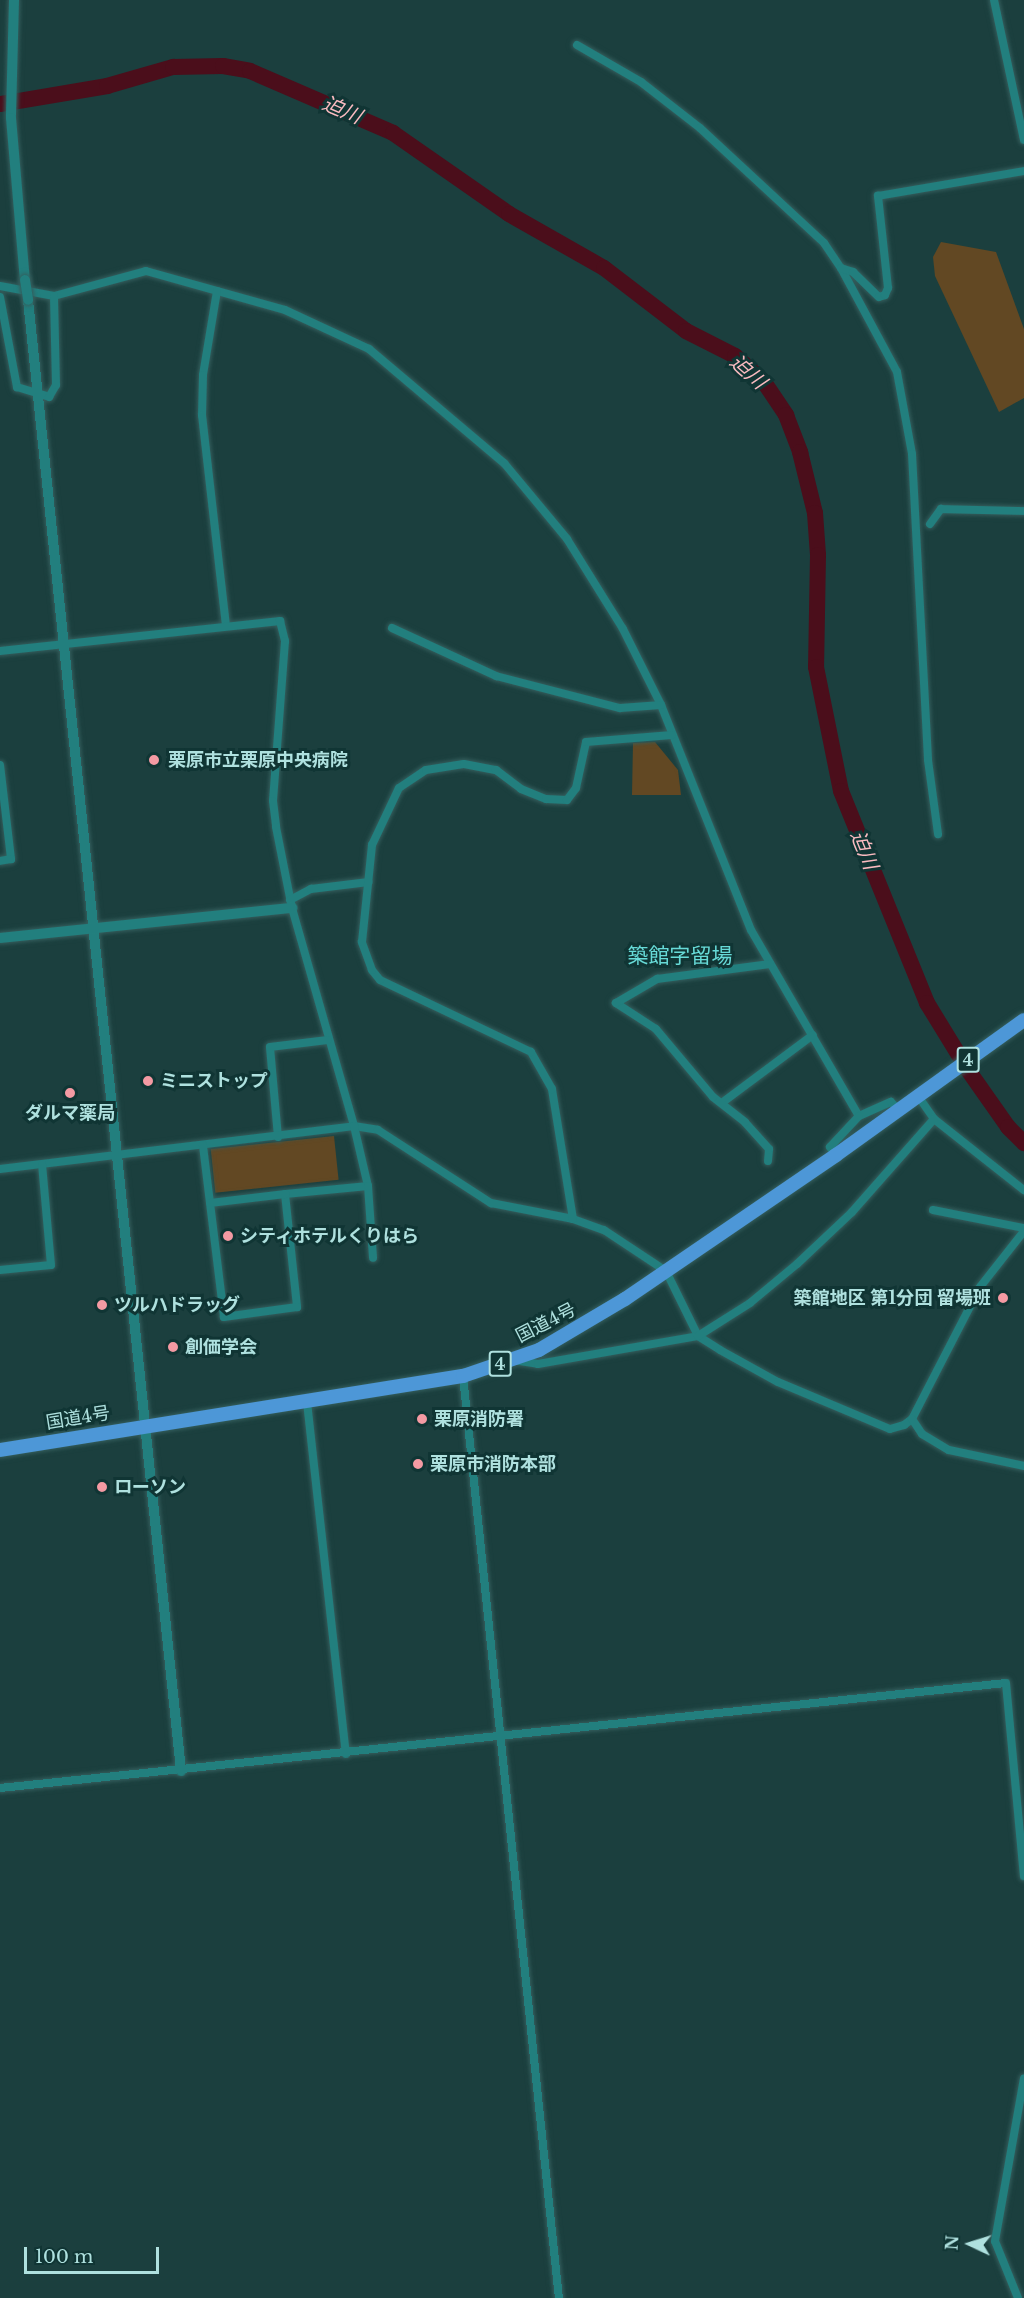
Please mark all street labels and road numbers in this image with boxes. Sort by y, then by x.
road number: 4 [956,1047,980,1073]
street label: 国道4号 [512,1299,580,1347]
road number: 4 [488,1351,512,1377]
street label: 国道4号 [44,1402,112,1434]

